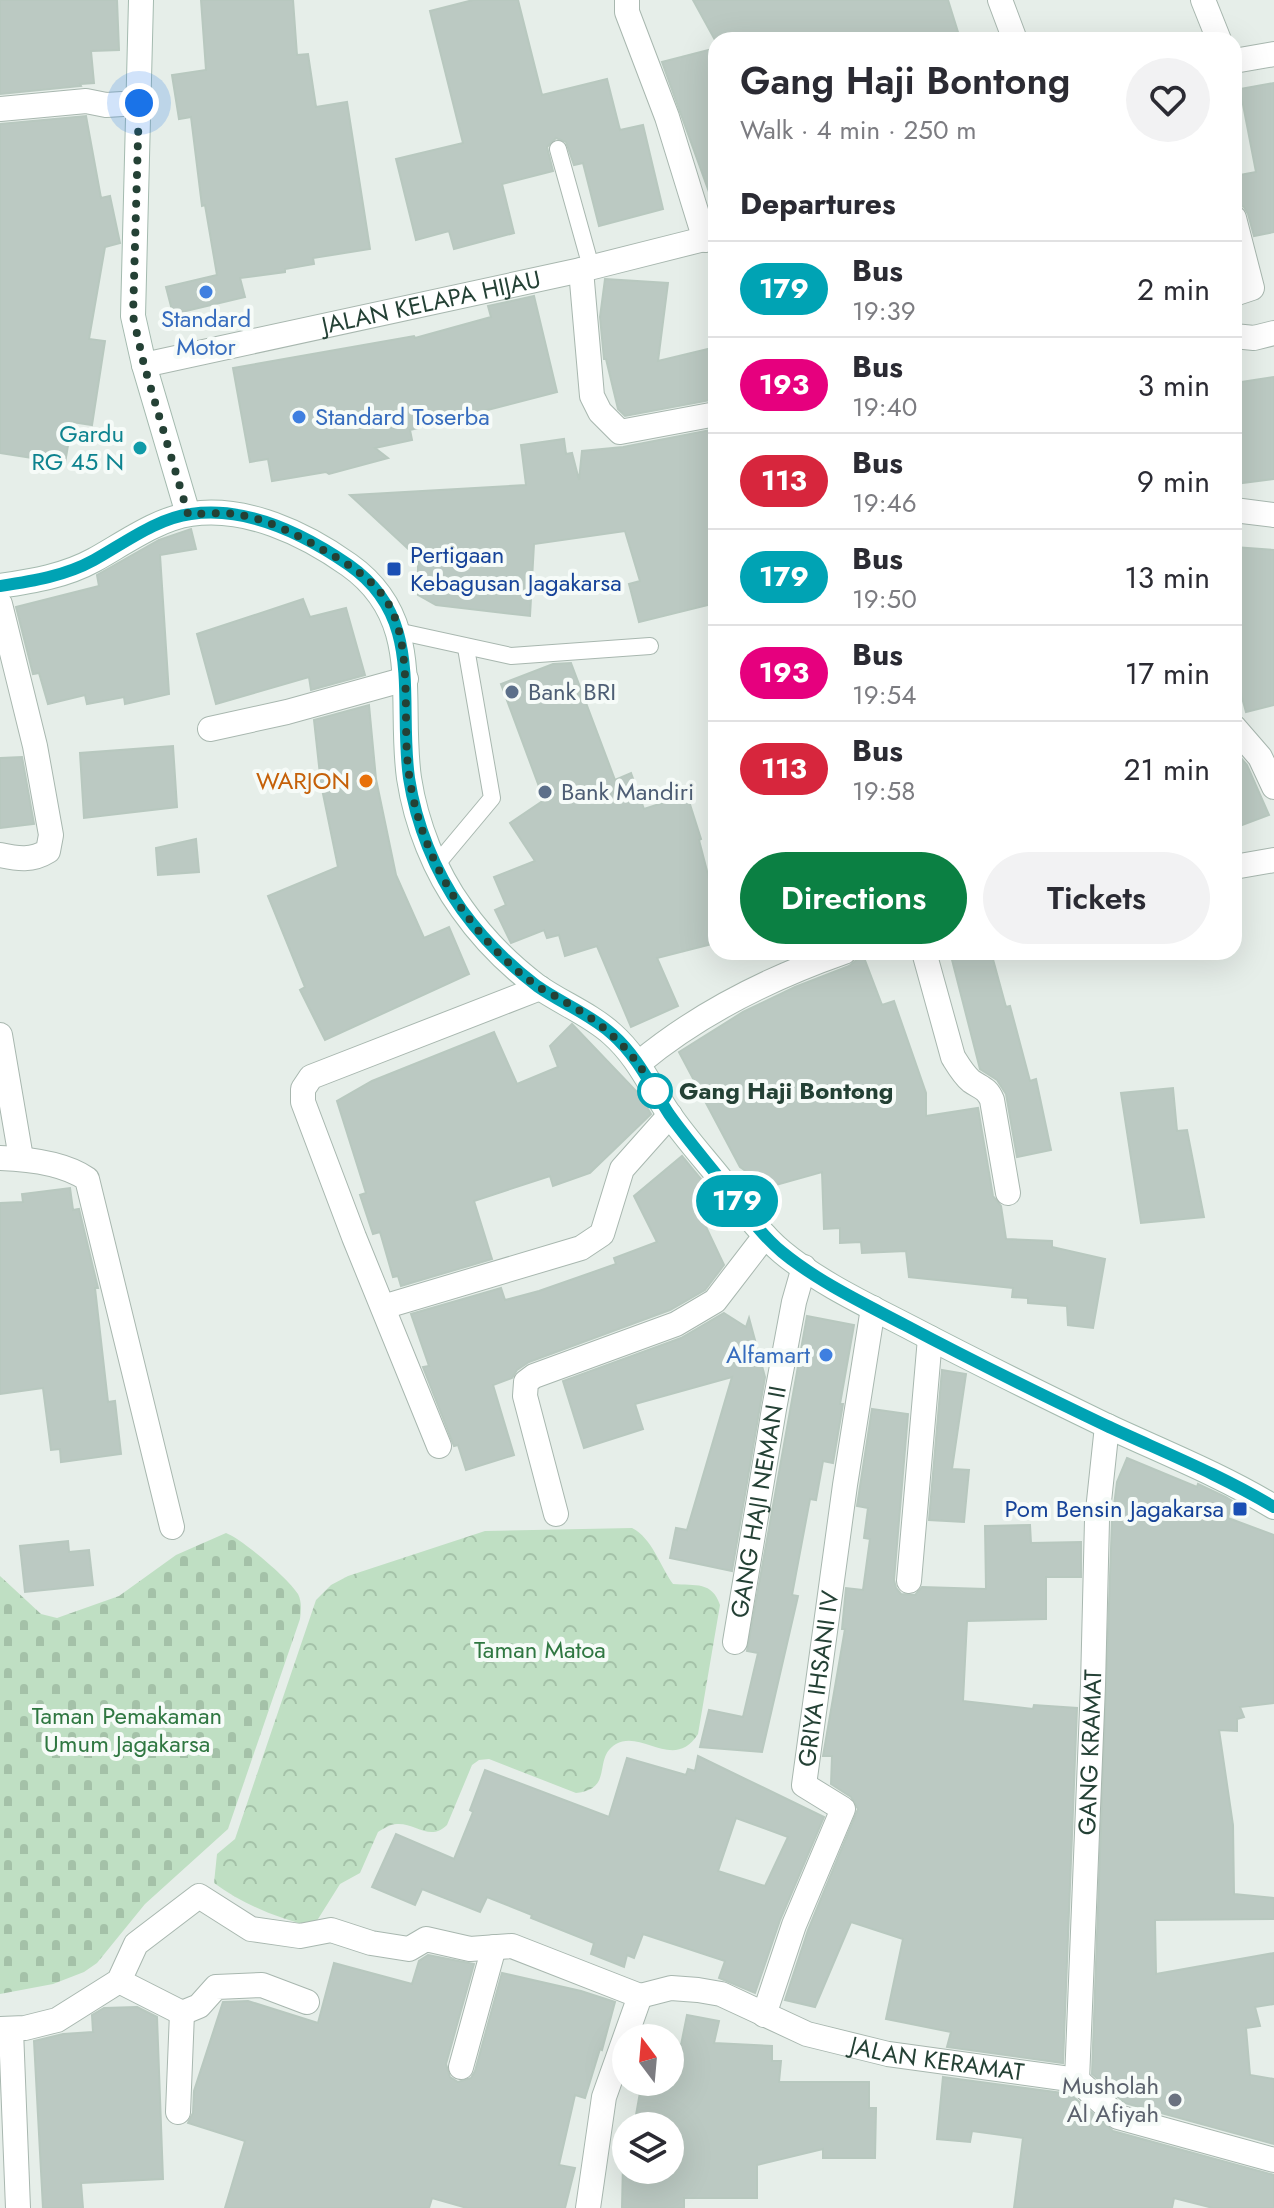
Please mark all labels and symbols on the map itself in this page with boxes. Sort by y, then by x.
your location [119,83,159,123]
street label: JALAN KELAPA HIJAU [315,261,544,343]
marker: Standard Motor [197,283,215,301]
place label: Standard Motor [161,301,251,364]
place label: Standard Toserba [315,399,490,434]
marker: Standard Toserba [290,408,308,426]
place label: Gardu RG 45 N [31,416,124,479]
marker: Gardu RG 45 N [131,439,149,457]
place label: Pertigaan Kebagusan Jagakarsa [410,537,622,600]
marker: Pertigaan Kebagusan Jagakarsa [385,560,403,578]
place label: Bank BRI [528,674,616,709]
marker: Bank BRI [503,683,521,701]
place label: WARJON [256,763,350,798]
marker: WARJON [357,772,375,790]
place label: Bank Mandiri [561,774,694,809]
marker: Bank Mandiri [536,783,554,801]
place label: Gang Haji Bontong [679,1073,893,1108]
marker: Gang Haji Bontong [638,1074,672,1108]
line badge: 179 [691,1175,783,1227]
place label: Alfamart [726,1337,810,1372]
marker: Alfamart [817,1346,835,1364]
street label: GANG HAJI NEMAN II [721,1383,795,1621]
place label: Pom Bensin Jagakarsa [1004,1491,1224,1526]
marker: Pom Bensin Jagakarsa [1231,1500,1249,1518]
street label: GRIYA IHSANI IV [789,1588,847,1769]
park label: Taman Matoa [474,1632,606,1667]
street label: GANG KRAMAT [1069,1669,1110,1836]
park label: Taman Pemakaman Umum Jagakarsa [32,1698,222,1761]
north arrow [612,2024,684,2096]
street label: JALAN KERAMAT [844,2027,1026,2090]
place label: Musholah Al Afiyah [1062,2068,1159,2131]
marker: Musholah Al Afiyah [1166,2091,1184,2109]

